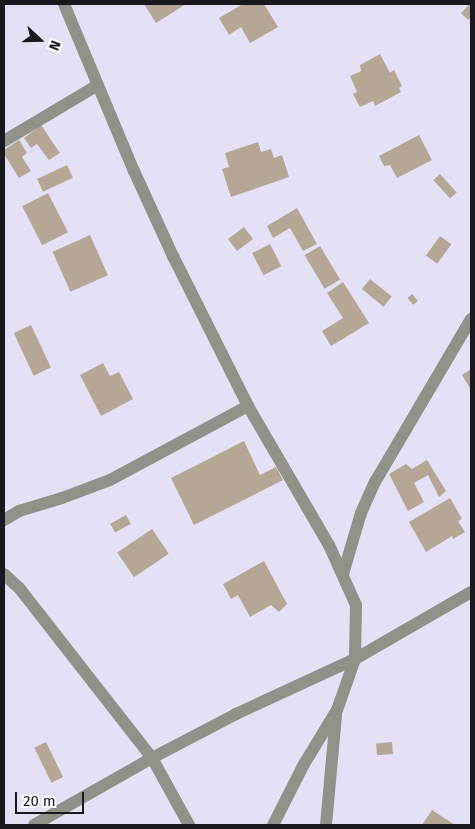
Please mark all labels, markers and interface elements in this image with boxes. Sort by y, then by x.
north arrow [15,15,65,65]
text: N [45,38,64,53]
scale bar [18,782,86,814]
text: 20 m [23,792,56,810]

